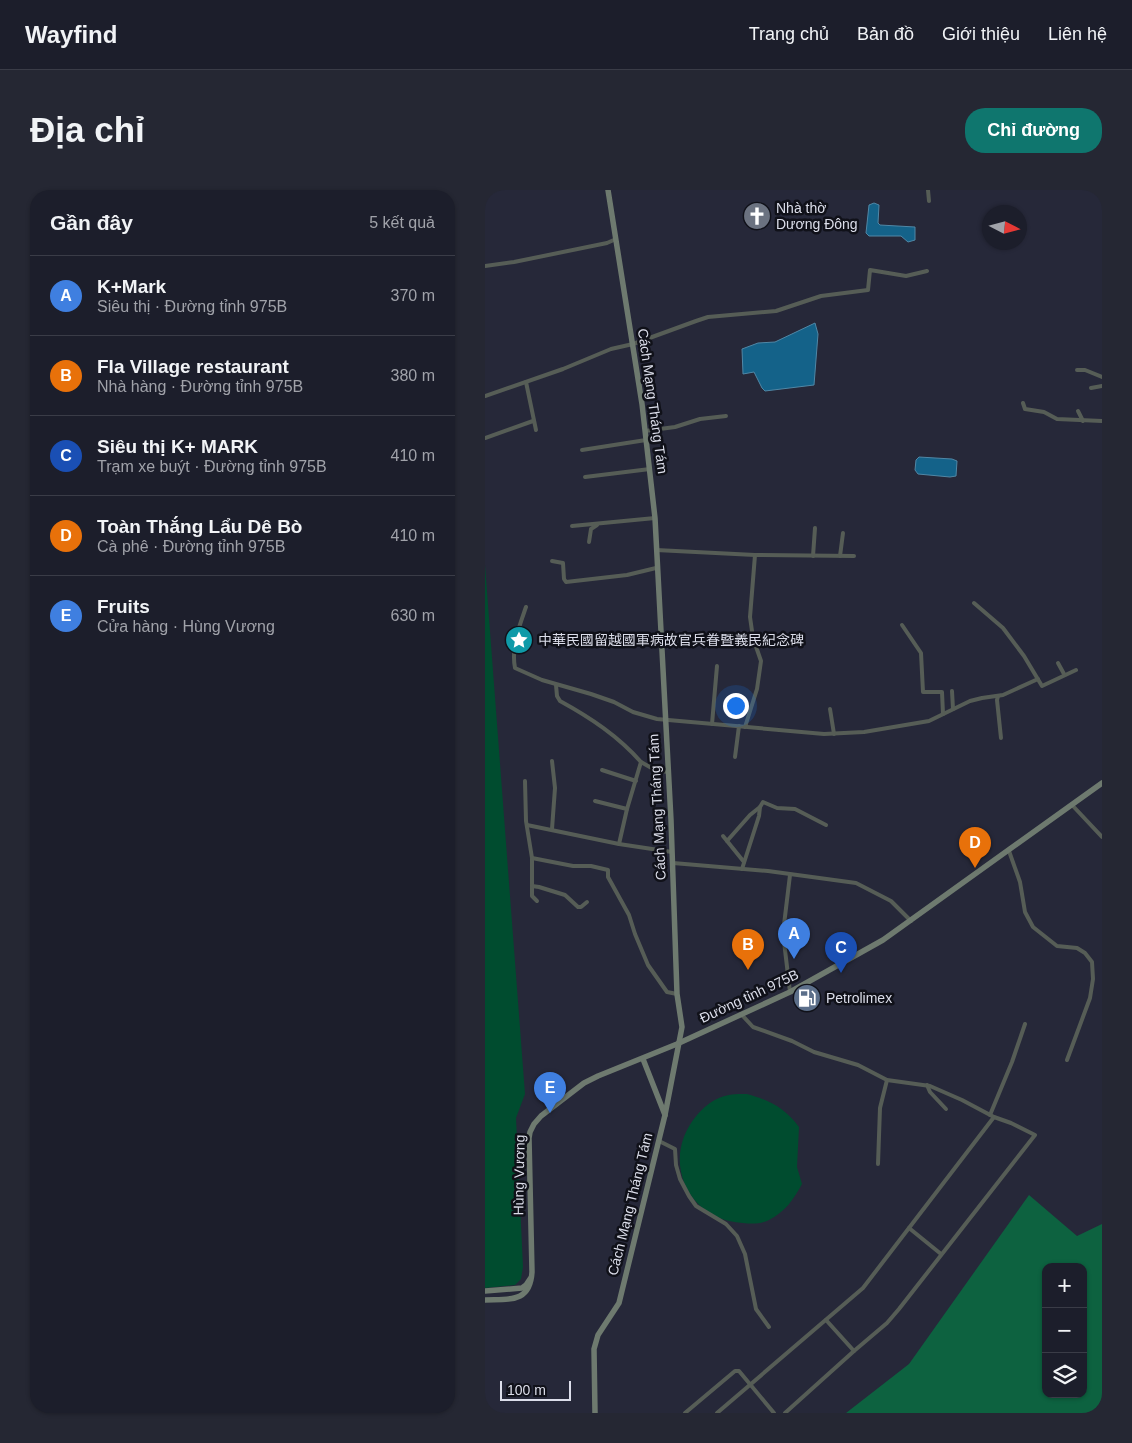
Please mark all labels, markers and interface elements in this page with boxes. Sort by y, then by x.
text: Wayfind [25,21,117,48]
text: Trang chủ [749,24,829,44]
text: Bản đồ [857,24,914,44]
text: Giới thiệu [942,24,1020,44]
text: Liên hệ [1048,24,1107,44]
button: Chỉ đường [965,108,1102,153]
text: Địa chỉ [30,110,145,149]
place label: Nhà thờ Dương Đông [776,200,858,232]
church icon: Nhà thờ Dương Đông [742,201,772,231]
north arrow [982,205,1027,250]
text: Gần đây [50,211,133,234]
text: 5 kết quả [369,214,435,231]
text: K+Mark [97,276,166,297]
text: A [60,287,72,304]
text: 370 m [391,287,435,304]
text: Siêu thị · Đường tỉnh 975B [97,298,287,315]
street label: Cách Mạng Tháng Tám [635,327,671,475]
text: Fla Village restaurant [97,356,289,377]
text: B [60,367,72,384]
text: 380 m [391,367,435,384]
text: Nhà hàng · Đường tỉnh 975B [97,378,303,395]
text: Siêu thị K+ MARK [97,436,258,457]
text: C [60,447,72,464]
text: 410 m [391,447,435,464]
text: Trạm xe buýt · Đường tỉnh 975B [97,458,327,475]
text: Toàn Thắng Lẩu Dê Bò [97,516,302,537]
text: D [60,527,72,544]
text: 410 m [391,527,435,544]
text: Cà phê · Đường tỉnh 975B [97,538,285,555]
text: Fruits [97,596,150,617]
text: E [61,607,71,624]
text: 630 m [391,607,435,624]
text: Cửa hàng · Hùng Vương [97,618,275,635]
place icon: 中華民國留越國軍病故官兵眷暨義民紀念碑 [504,625,534,655]
place label: 中華民國留越國軍病故官兵眷暨義民紀念碑 [538,632,804,648]
your location [723,693,749,719]
street label: Cách Mạng Tháng Tám [645,733,669,881]
pin: D [959,827,991,868]
pin: A [778,918,810,959]
pin: B [732,929,764,970]
pin: C [825,932,857,973]
street label: Đường tỉnh 975B [697,966,801,1026]
fuel station icon: Petrolimex [792,983,822,1013]
place label: Petrolimex [826,990,892,1006]
pin: E [534,1072,566,1113]
street label: Cách Mạng Tháng Tám [605,1131,655,1277]
street label: Hùng Vương [510,1134,528,1216]
map controls [1042,1263,1087,1398]
button: + [1042,1263,1087,1308]
button: − [1042,1308,1087,1353]
button: layers [1042,1353,1087,1398]
scale bar [500,1378,571,1401]
text: 100 m [507,1382,546,1398]

